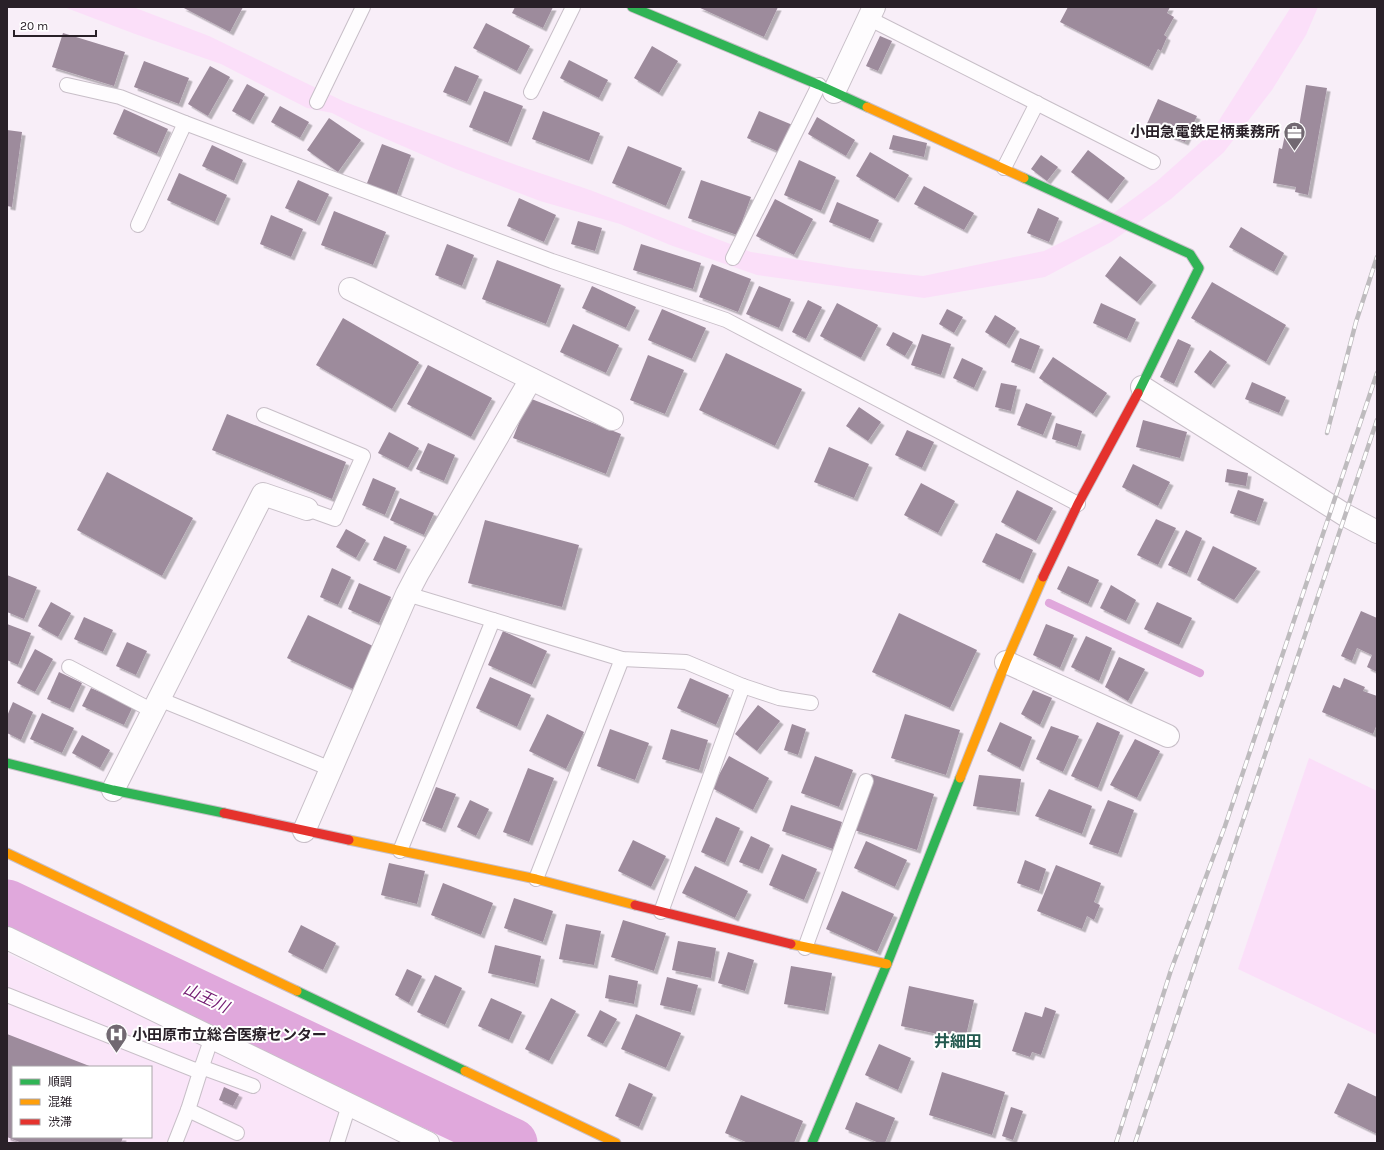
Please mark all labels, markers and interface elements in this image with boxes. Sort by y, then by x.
scale bar [14,12,96,38]
text: 20 m [20,19,48,33]
office icon: 小田急電鉄足柄乗務所 [1282,119,1308,152]
place label: 小田急電鉄足柄乗務所 [1130,123,1280,141]
water label: 山王川 [180,979,234,1018]
hospital icon: 小田原市立総合医療センター [103,1022,129,1055]
place label: 小田原市立総合医療センター [132,1026,327,1044]
district label: 井細田 [934,1032,982,1051]
legend [12,1066,152,1138]
text: 順調 [48,1075,72,1089]
text: 混雑 [48,1095,72,1109]
text: 渋滞 [48,1115,72,1129]

